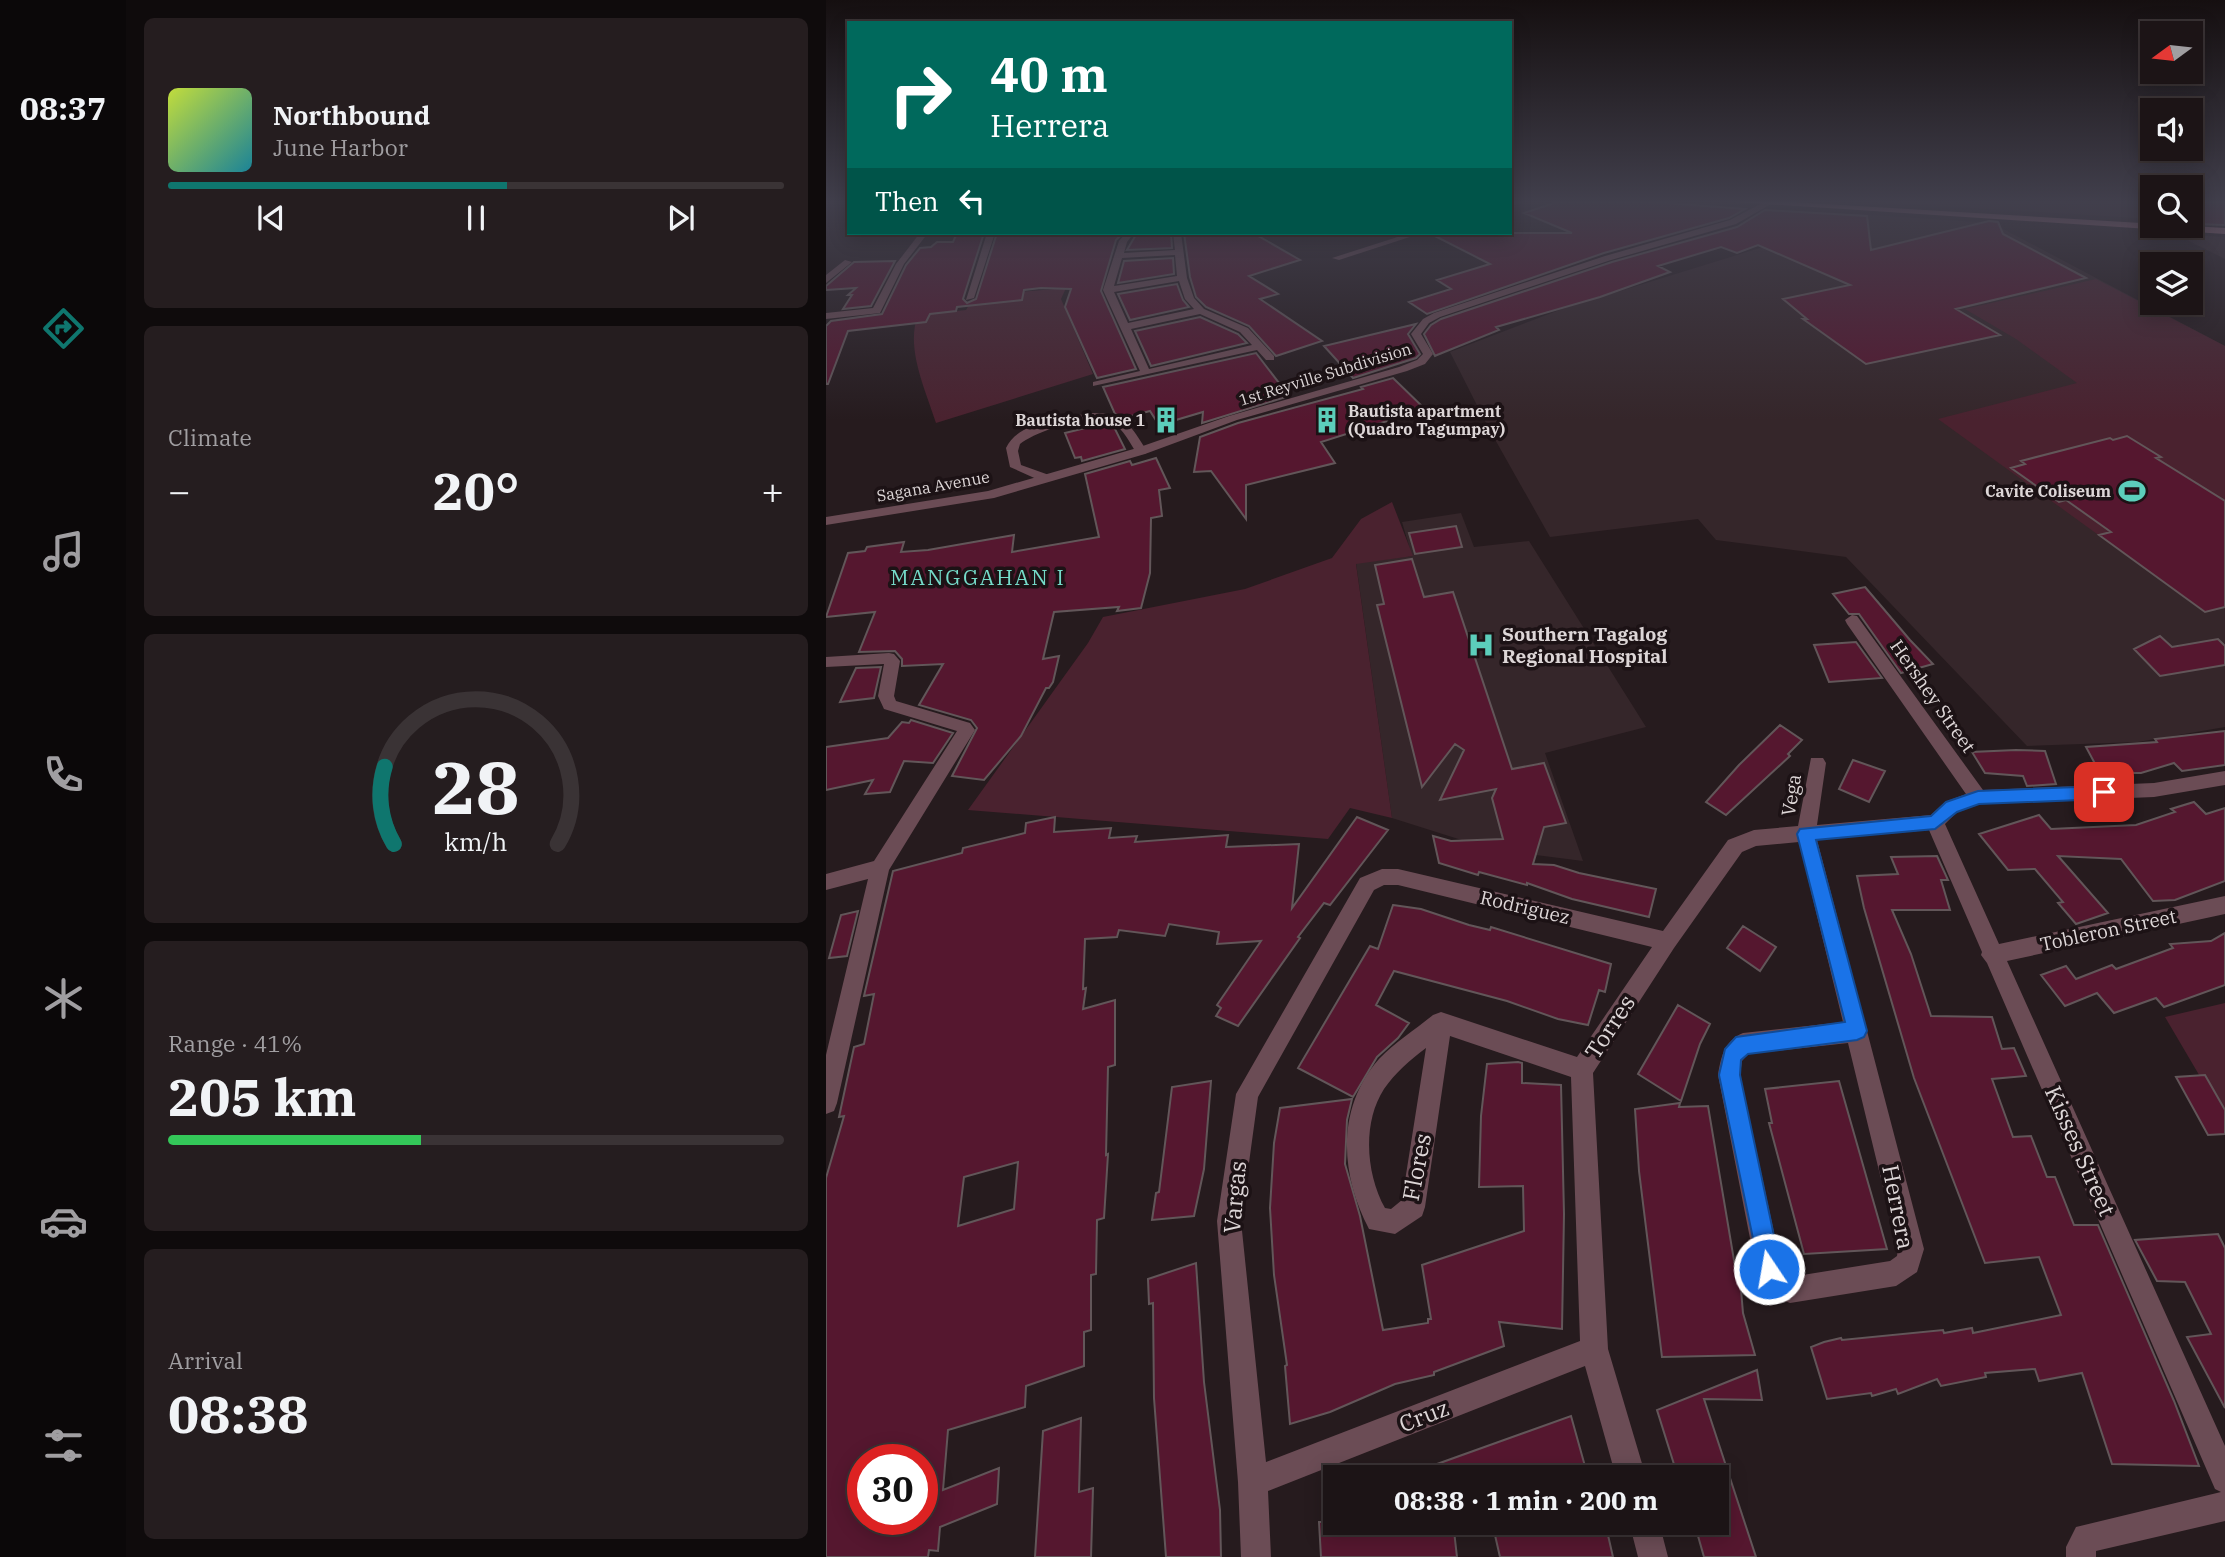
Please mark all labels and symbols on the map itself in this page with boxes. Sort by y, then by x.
north arrow [2140,21,2203,84]
street label: 1st Reyville Subdivision [1236,338,1414,410]
place label: Bautista apartment (Quadro Tagumpay) [1348,401,1506,439]
building icon: Bautista house 1 [1151,405,1181,435]
building icon: Bautista apartment (Quadro Tagumpay) [1312,405,1342,435]
place label: Bautista house 1 [1015,410,1145,430]
street label: Sagana Avenue [875,466,991,506]
sports icon: Cavite Coliseum [2117,476,2147,506]
place label: Cavite Coliseum [1985,481,2111,501]
district label: MANGGAHAN I [890,563,1066,591]
place label: Southern Tagalog Regional Hospital [1502,622,1667,668]
hospital icon: Southern Tagalog Regional Hospital [1466,630,1496,660]
street label: Hershey Street [1885,635,1981,757]
pin [2074,762,2134,822]
street label: Vega [1776,772,1806,818]
street label: Rodriguez [1478,885,1572,929]
street label: Tobleron Street [2038,904,2179,956]
street label: Torres [1577,989,1641,1064]
street label: Kisses Street [2039,1081,2123,1220]
street label: Flores [1395,1131,1437,1203]
street label: Vargas [1216,1159,1252,1234]
street label: Herrera [1876,1162,1922,1252]
position arrow [1732,1232,1806,1306]
street label: Cruz [1394,1392,1453,1438]
speed limit sign: 30 [847,1444,938,1535]

